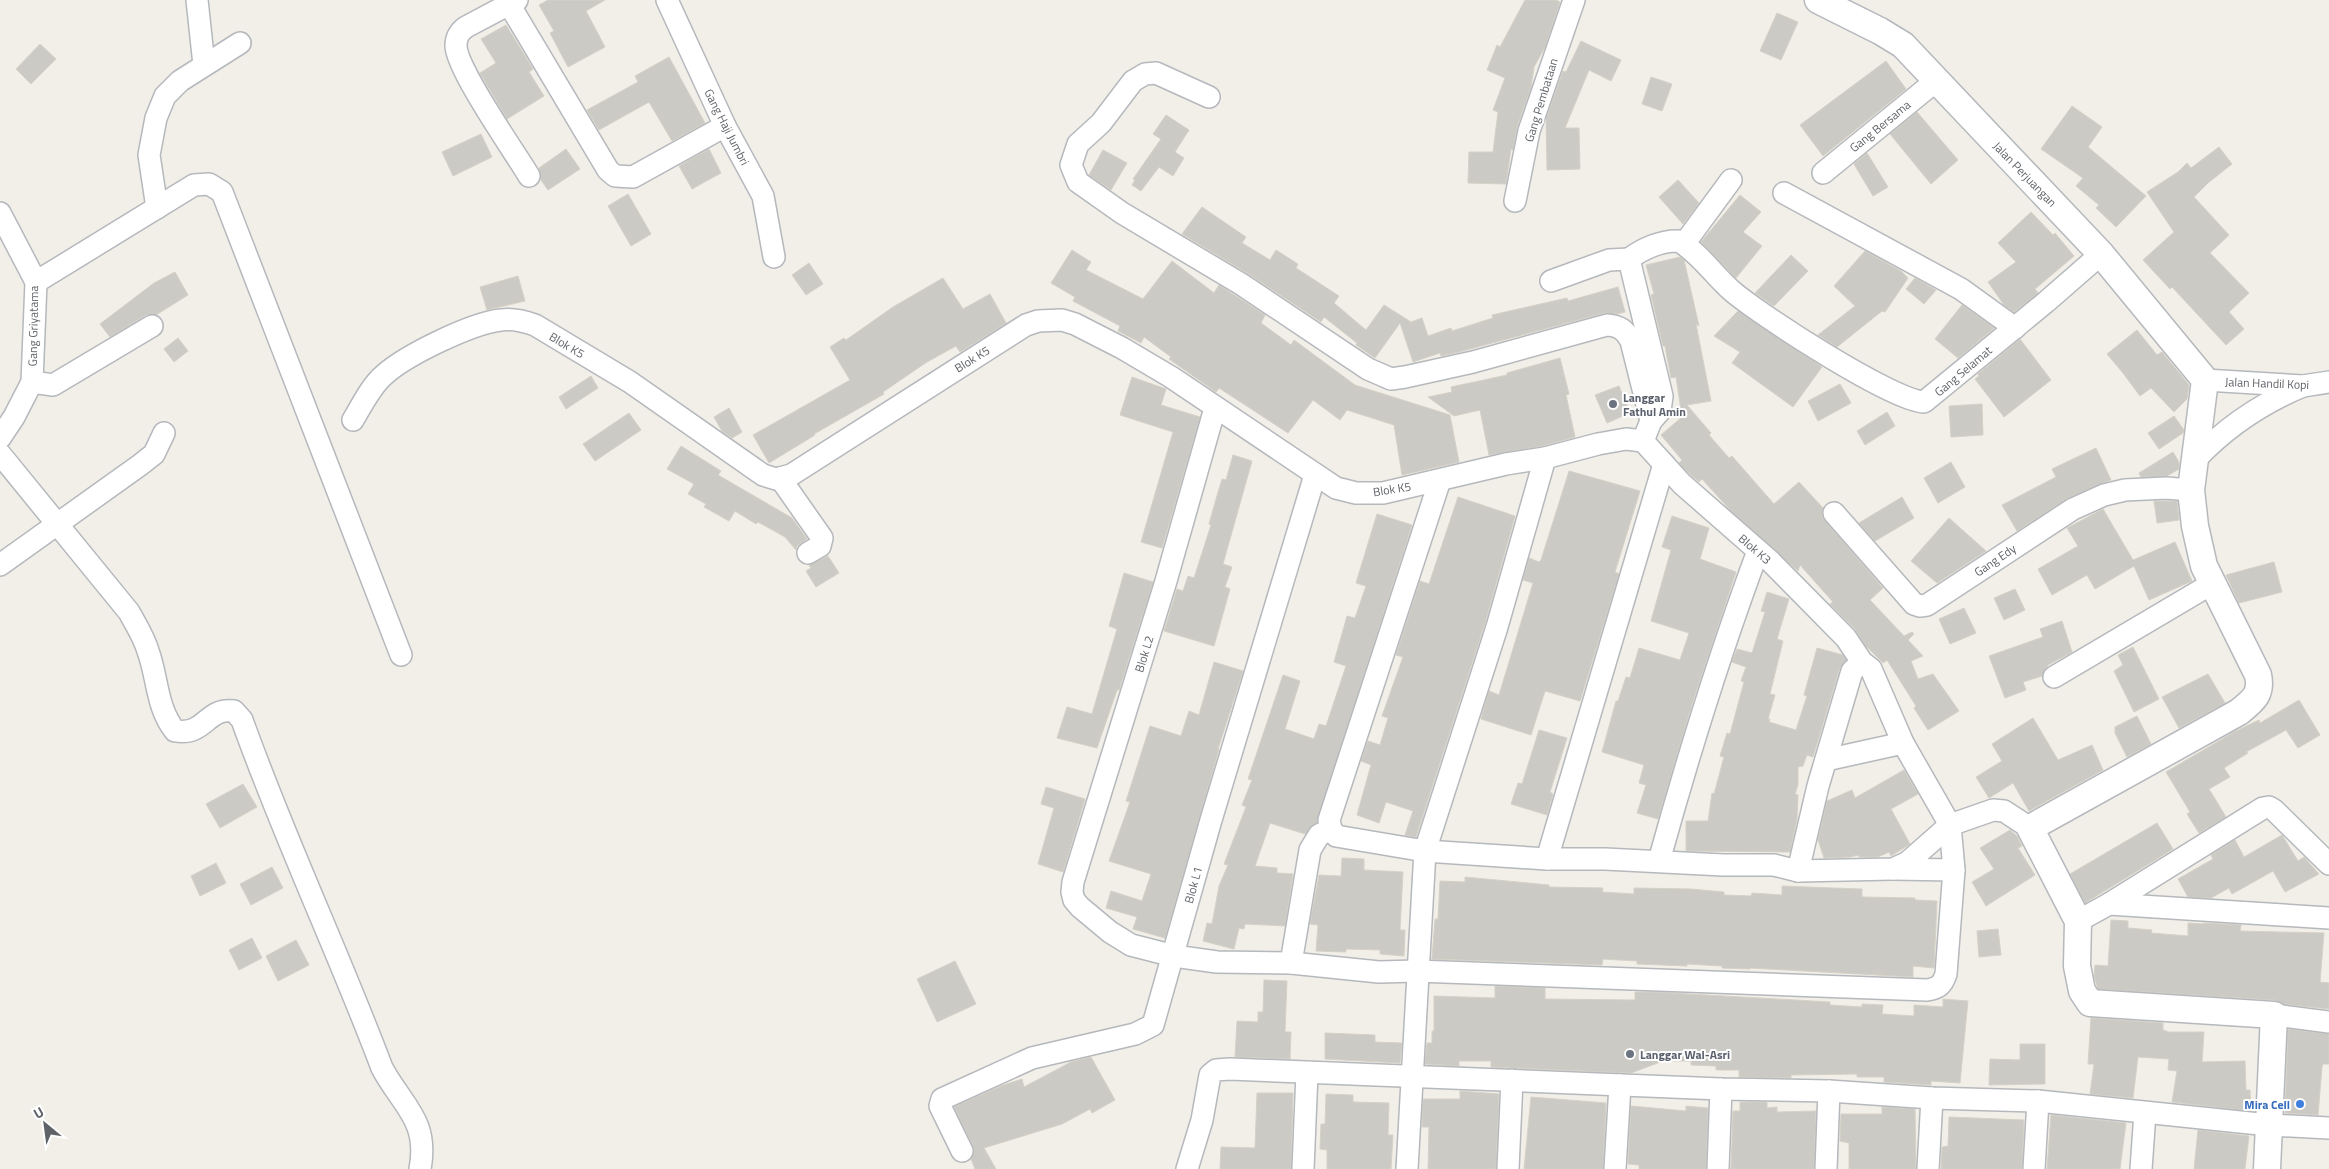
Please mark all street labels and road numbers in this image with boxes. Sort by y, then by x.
street label: Gang Pembataan [1519,56,1563,144]
street label: Gang Haji Jumbri [700,85,754,169]
street label: Gang Bersama [1845,95,1915,157]
street label: Jalan Perjuangan [1989,137,2061,211]
street label: Gang Griyatama [23,285,43,367]
street label: Blok K5 [546,327,589,363]
street label: Blok K5 [951,341,994,377]
street label: Gang Selamat [1930,341,1997,401]
street label: Jalan Handil Kopi [2225,372,2309,394]
street label: Blok K5 [1372,477,1413,501]
street label: Blok K3 [1734,529,1776,569]
street label: Gang Edy [1970,539,2020,581]
street label: Blok L2 [1129,633,1159,675]
street label: Blok L1 [1179,864,1207,906]

